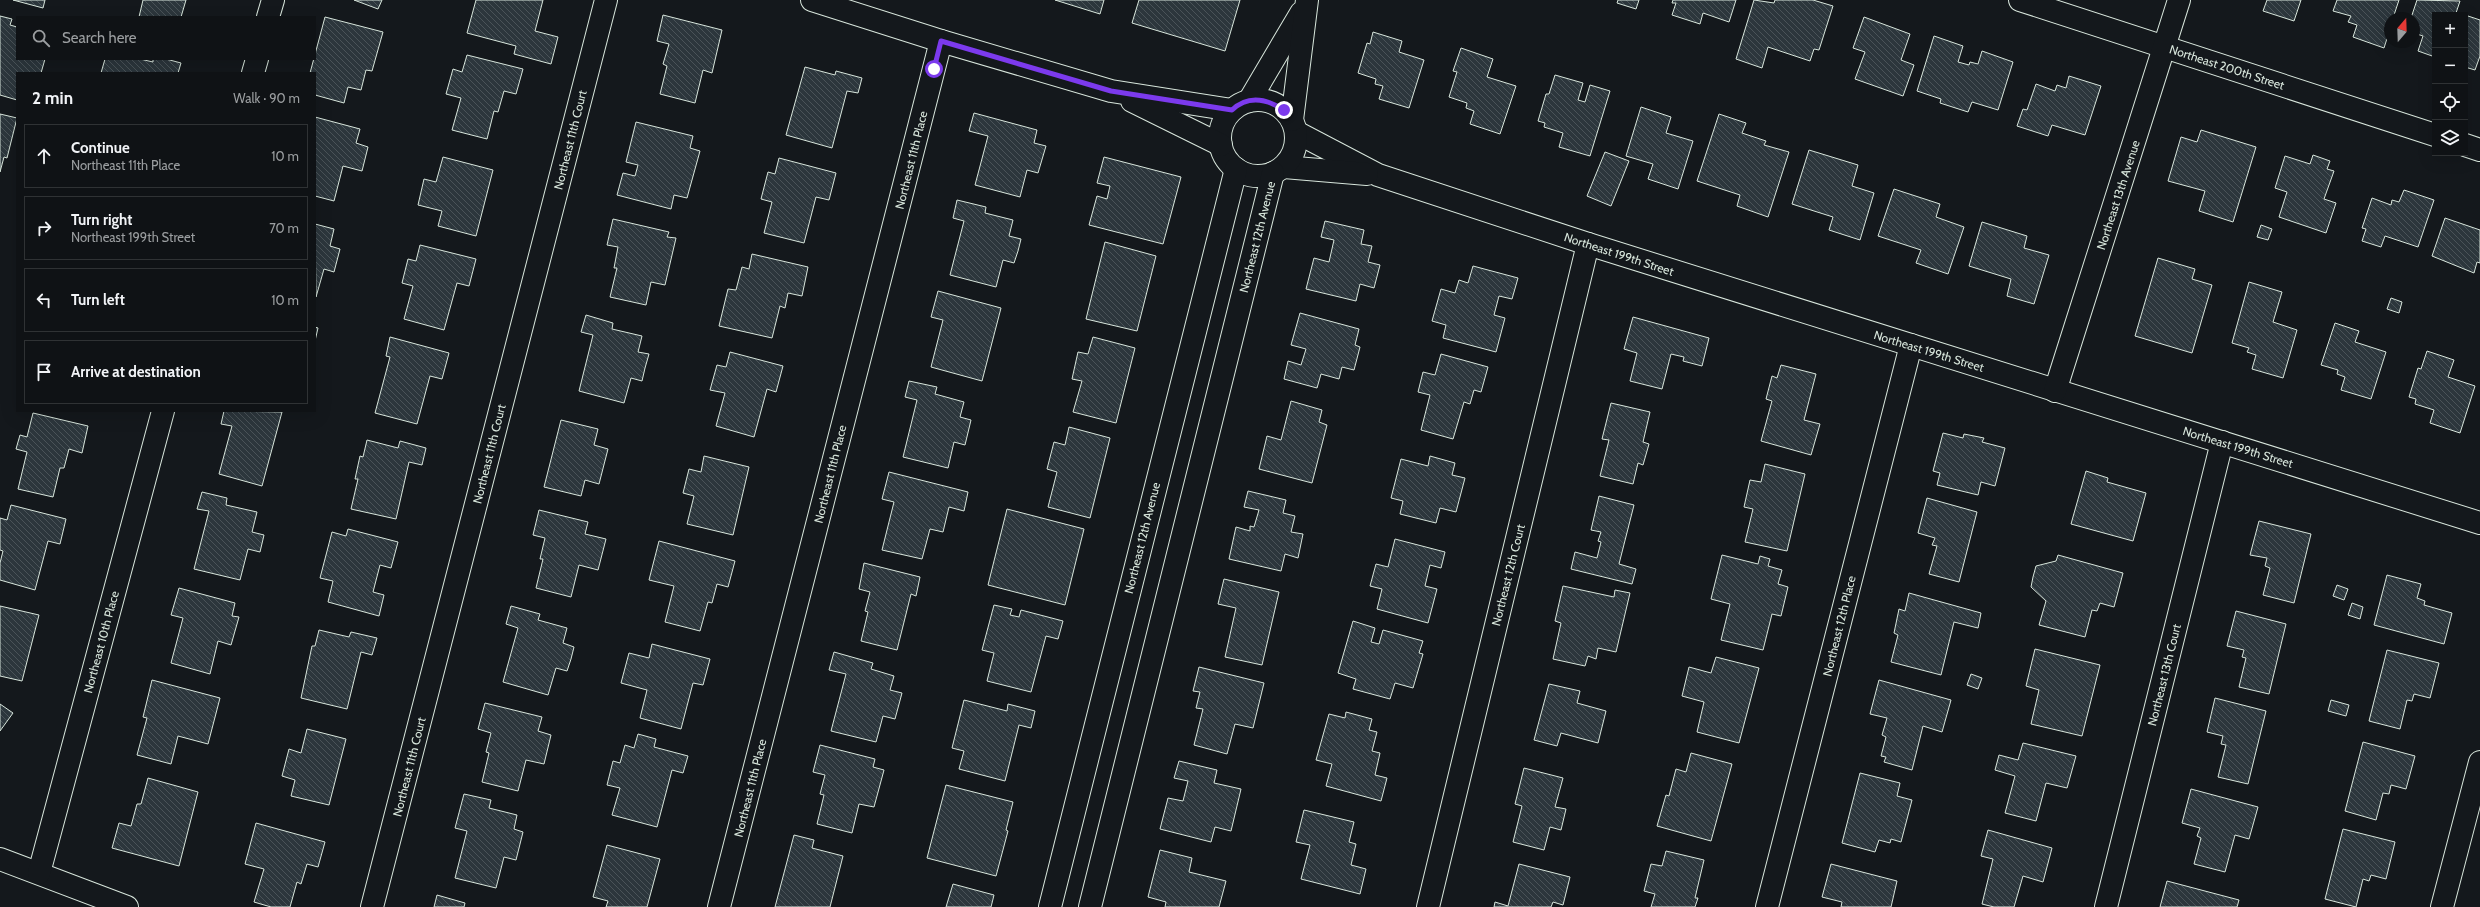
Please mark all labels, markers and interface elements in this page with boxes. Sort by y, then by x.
north arrow [2384,12,2420,48]
map controls [2432,12,2468,156]
button: + [2432,12,2468,48]
search box [16,16,316,60]
icon: search [30,27,52,49]
text: Search here [62,29,137,47]
street label: Northeast 200th Street [2168,41,2286,93]
button: − [2432,48,2468,84]
route start [925,60,943,78]
button: locate [2432,84,2468,120]
text: 2 min [32,88,73,108]
street label: Northeast 11th Court [550,89,590,191]
text: Walk · 90 m [233,90,300,106]
route end [1275,101,1293,119]
street label: Northeast 11th Place [892,109,930,211]
button: layers [2432,120,2468,156]
street label: Northeast 13th Avenue [2093,138,2143,252]
text: Continue [71,139,130,157]
icon: ahead [33,145,55,167]
text: 10 m [271,148,299,164]
text: Northeast 11th Place [71,157,180,173]
street label: Northeast 12th Avenue [1236,180,1278,294]
text: Turn right [71,211,132,229]
icon: right [33,217,55,239]
text: 70 m [269,220,299,236]
text: Northeast 199th Street [71,229,195,245]
street label: Northeast 199th Street [1562,229,1676,279]
icon: left [33,289,55,311]
text: Turn left [71,291,125,309]
text: 10 m [271,292,299,308]
street label: Northeast 199th Street [1872,327,1986,375]
icon: arrive [33,361,55,383]
text: Arrive at destination [71,363,201,381]
street label: Northeast 11th Court [469,403,509,505]
street label: Northeast 11th Place [811,423,849,525]
street label: Northeast 199th Street [2181,423,2295,471]
street label: Northeast 12th Avenue [1121,481,1163,595]
street label: Northeast 12th Court [1488,523,1528,627]
street label: Northeast 12th Place [1819,574,1859,678]
street label: Northeast 10th Place [80,589,122,695]
street label: Northeast 13th Court [2144,623,2184,727]
street label: Northeast 11th Court [389,716,429,818]
street label: Northeast 11th Place [731,737,769,839]

